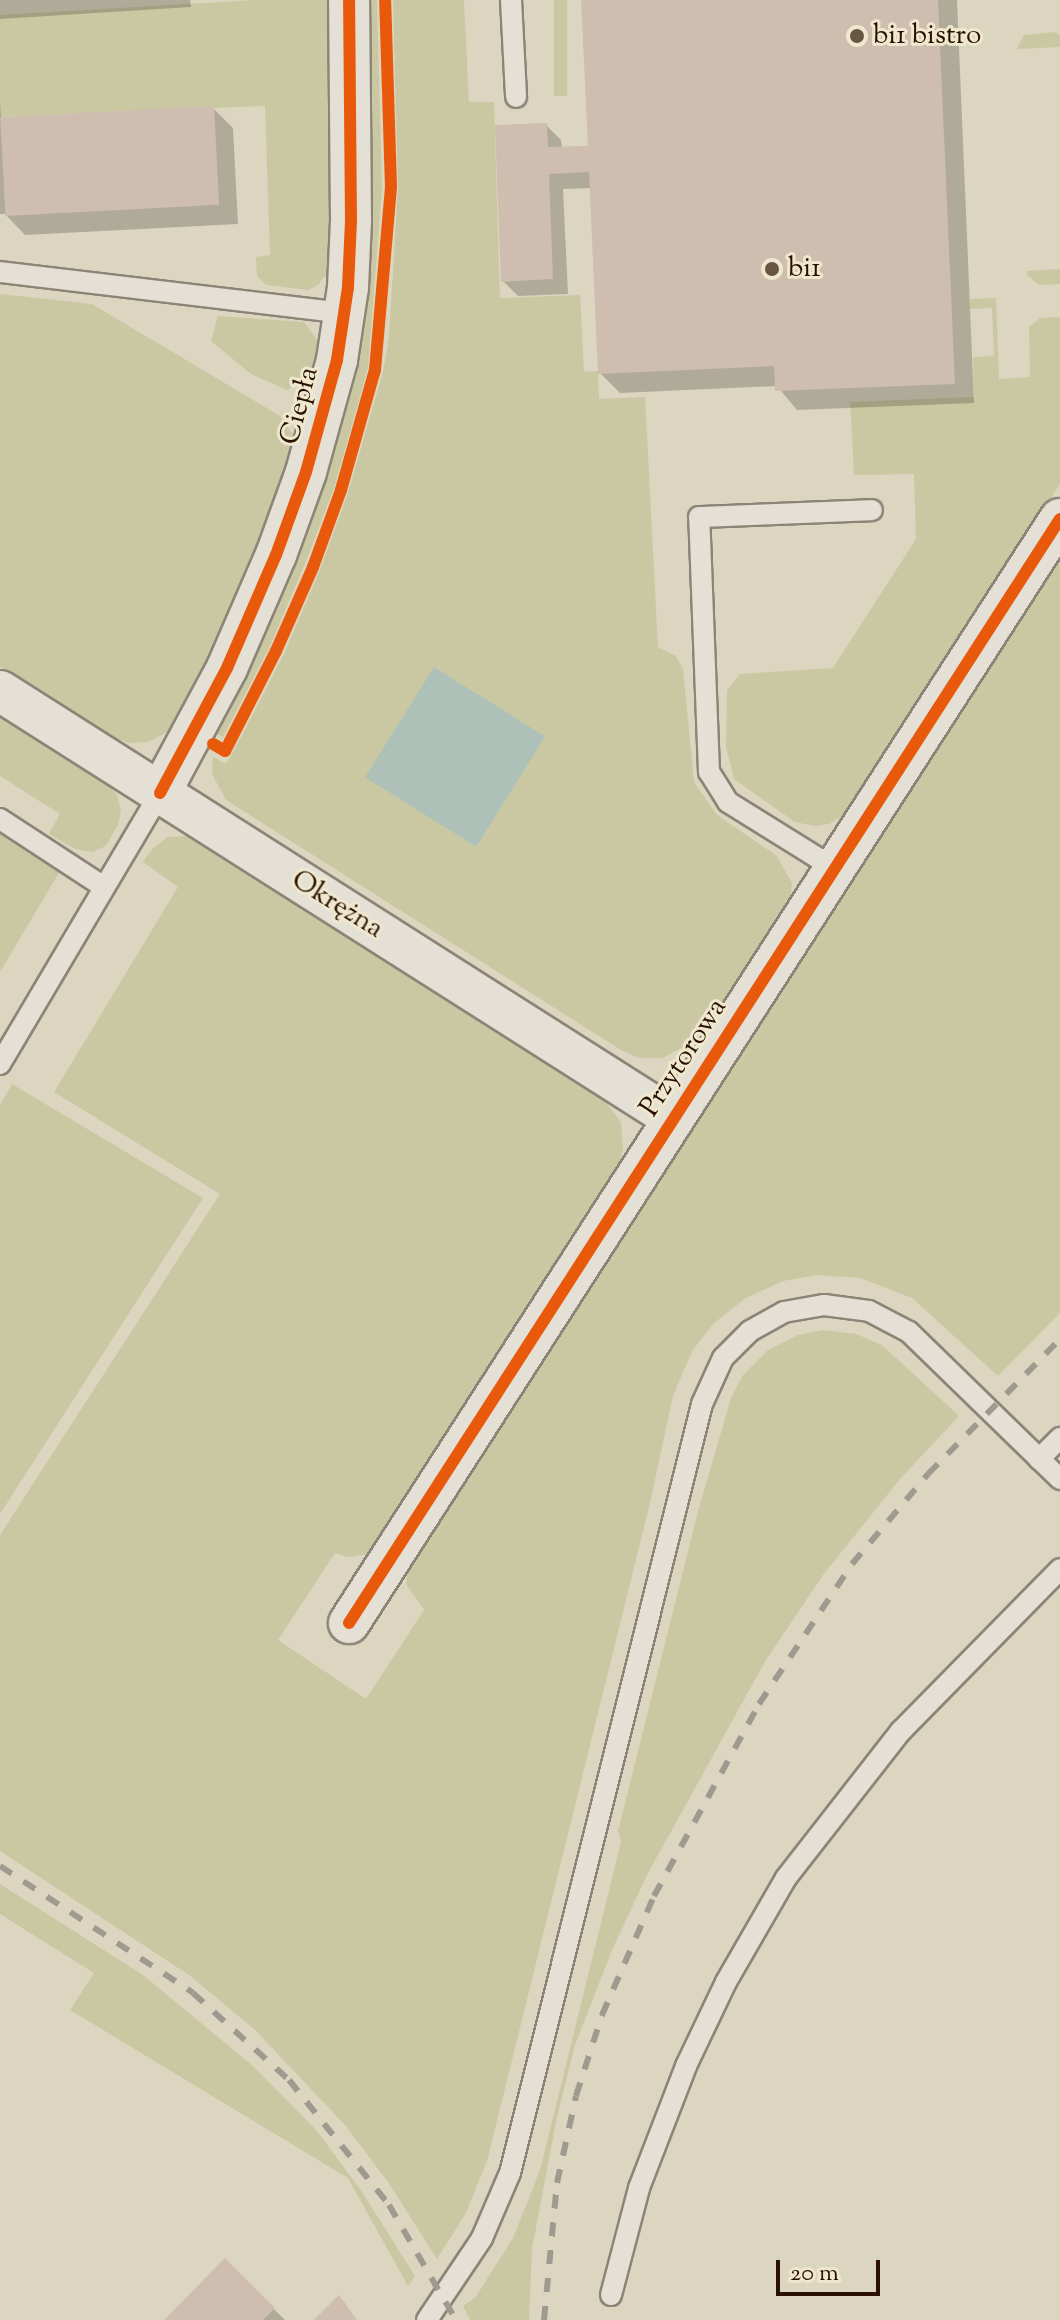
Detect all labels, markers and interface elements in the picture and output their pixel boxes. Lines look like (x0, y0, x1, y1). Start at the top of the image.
place label: bi1 bistro (873, 19, 981, 53)
marker: bi1 bistro (848, 27, 866, 45)
place label: bi1 (788, 252, 821, 286)
marker: bi1 (763, 260, 781, 278)
street label: Ciepła (274, 363, 326, 449)
street label: Okrężna (285, 864, 389, 946)
street label: Przytorowa (633, 993, 735, 1123)
scale bar (780, 2244, 884, 2294)
text: 20 m (790, 2257, 839, 2291)

